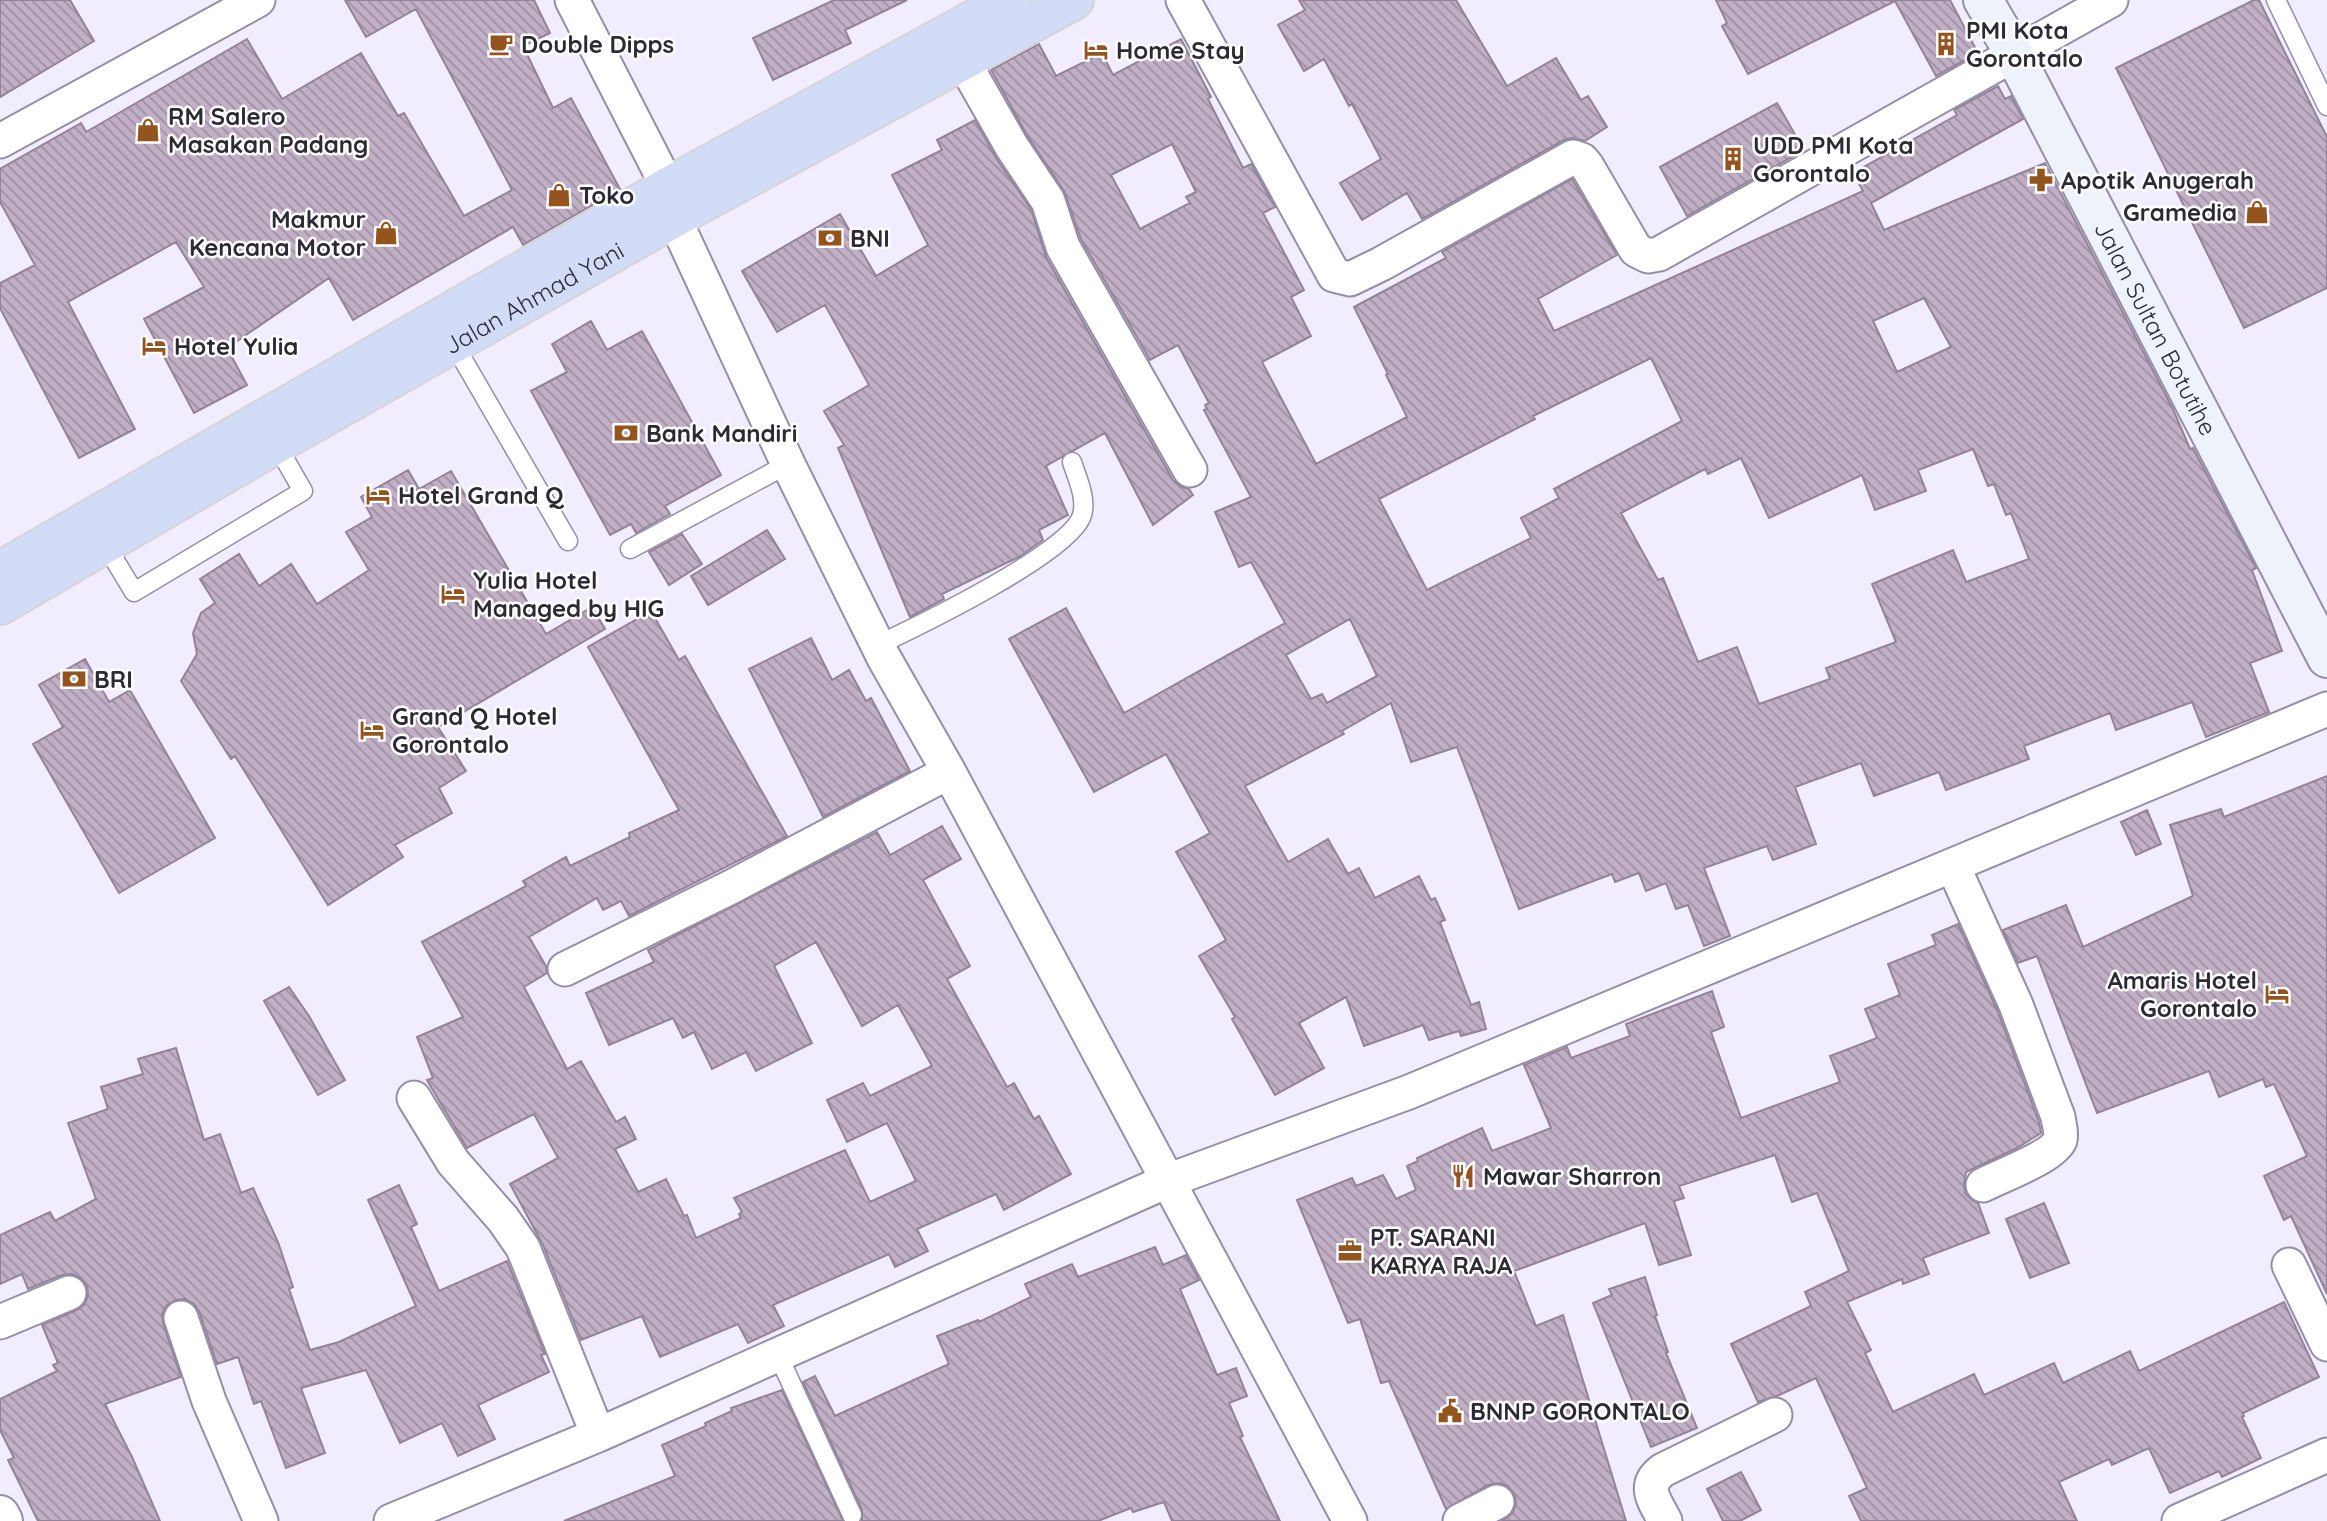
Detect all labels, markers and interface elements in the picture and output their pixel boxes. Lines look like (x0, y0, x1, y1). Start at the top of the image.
place label: PMI Kota Gorontalo (1966, 15, 2083, 73)
place label: Double Dipps (521, 29, 674, 59)
cafe icon: Double Dipps (487, 30, 515, 58)
building icon: PMI Kota Gorontalo (1932, 30, 1960, 58)
place label: Home Stay (1116, 35, 1245, 65)
hotel icon: Home Stay (1082, 36, 1110, 64)
place label: RM Salero Masakan Padang (168, 101, 368, 159)
shop icon: RM Salero Masakan Padang (134, 116, 162, 144)
place label: UDD PMI Kota Gorontalo (1753, 130, 1914, 188)
building icon: UDD PMI Kota Gorontalo (1719, 145, 1747, 173)
place label: Apotik Anugerah (2061, 165, 2254, 195)
pharmacy icon: Apotik Anugerah (2027, 166, 2055, 194)
place label: Toko (579, 180, 634, 210)
shop icon: Toko (545, 181, 573, 209)
place label: Gramedia (2123, 197, 2237, 227)
shop icon: Gramedia (2243, 198, 2271, 226)
place label: Makmur Kencana Motor (189, 204, 366, 262)
street label: Jalan Sultan Botutihe (2088, 216, 2224, 440)
shop icon: Makmur Kencana Motor (372, 219, 400, 247)
place label: BNI (850, 223, 890, 253)
bank icon: BNI (816, 224, 844, 252)
street label: Jalan Ahmad Yani (439, 235, 629, 360)
place label: Hotel Yulia (174, 331, 298, 361)
hotel icon: Hotel Yulia (140, 332, 168, 360)
place label: Bank Mandiri (646, 418, 797, 448)
bank icon: Bank Mandiri (612, 419, 640, 447)
place label: Hotel Grand Q (398, 480, 564, 510)
hotel icon: Hotel Grand Q (364, 481, 392, 509)
place label: Yulia Hotel Managed by HIG (473, 565, 664, 623)
hotel icon: Yulia Hotel Managed by HIG (439, 580, 467, 608)
place label: BRI (94, 664, 133, 694)
bank icon: BRI (60, 665, 88, 693)
place label: Grand Q Hotel Gorontalo (392, 701, 557, 759)
hotel icon: Grand Q Hotel Gorontalo (358, 716, 386, 744)
place label: Amaris Hotel Gorontalo (2108, 965, 2257, 1023)
hotel icon: Amaris Hotel Gorontalo (2263, 980, 2291, 1008)
place label: Mawar Sharron (1483, 1161, 1661, 1191)
restaurant icon: Mawar Sharron (1449, 1162, 1477, 1190)
place label: PT. SARANI KARYA RAJA (1370, 1222, 1513, 1280)
office icon: PT. SARANI KARYA RAJA (1336, 1237, 1364, 1265)
place label: BNNP GORONTALO (1470, 1396, 1690, 1426)
public building icon: BNNP GORONTALO (1436, 1397, 1464, 1425)

